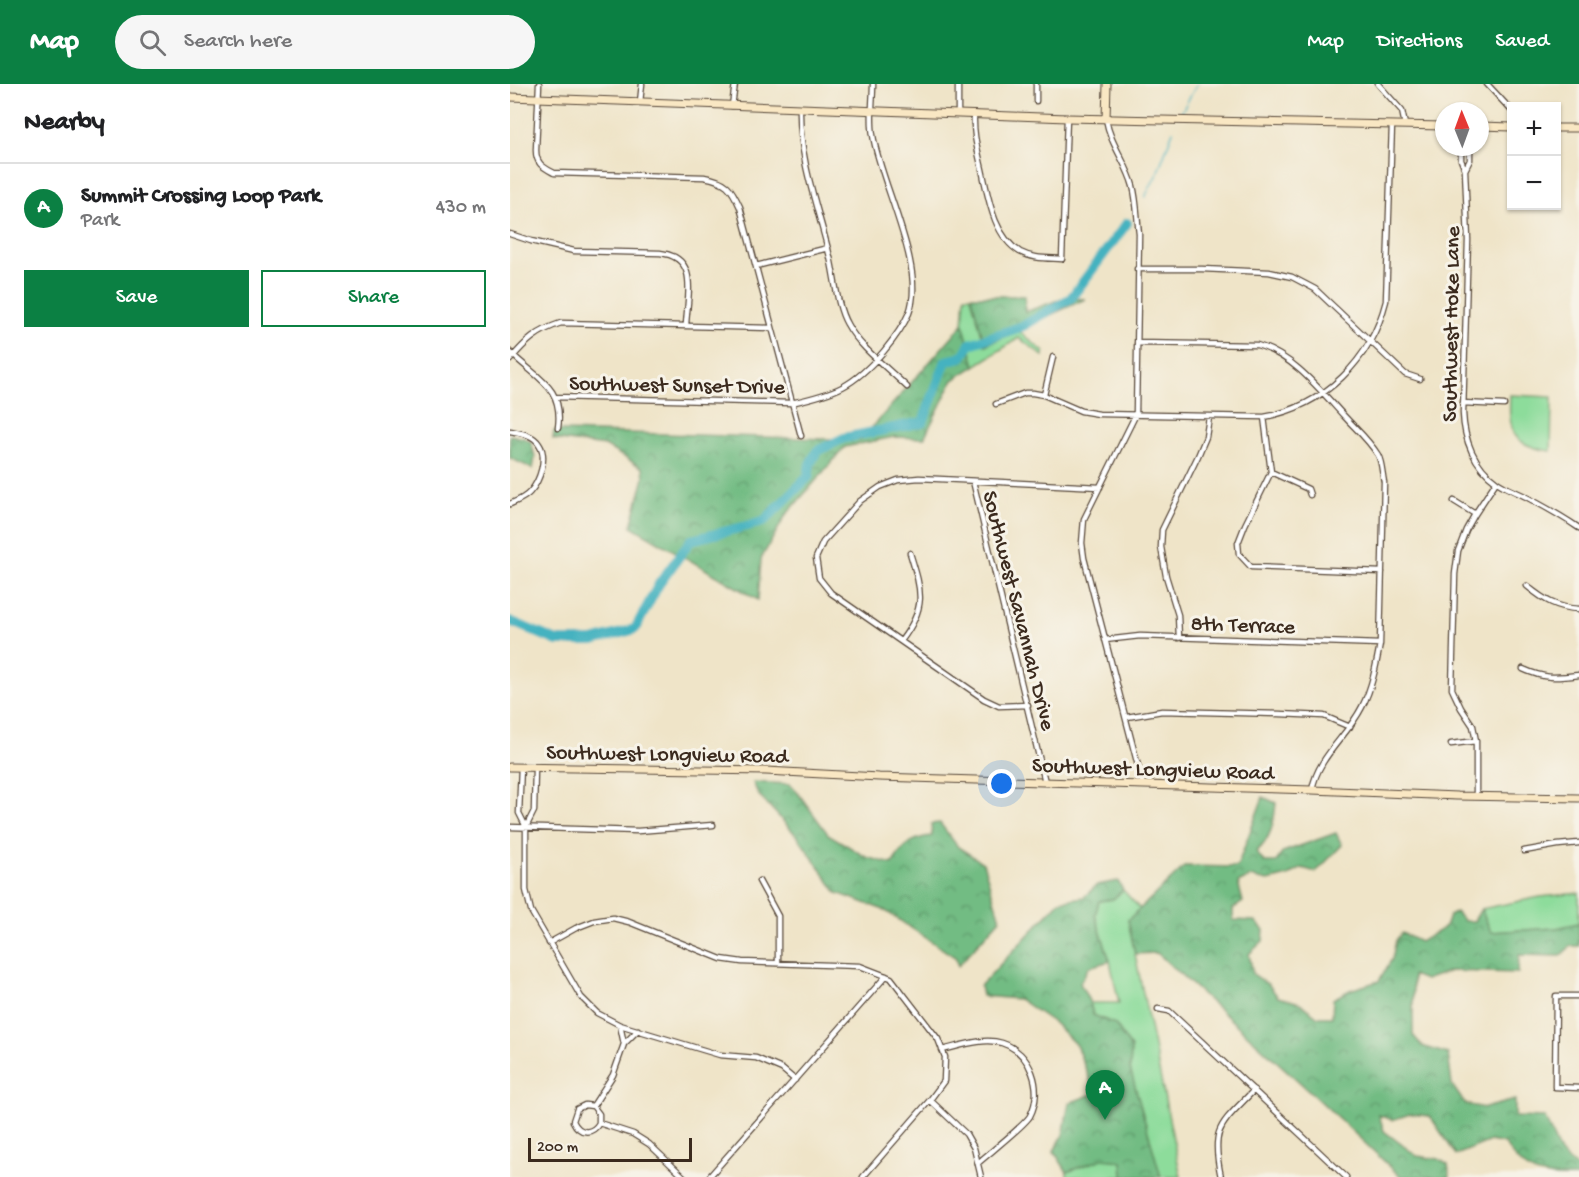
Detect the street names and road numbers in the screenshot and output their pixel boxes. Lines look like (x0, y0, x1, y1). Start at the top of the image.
street label: Southwest Hoke Lane (1438, 225, 1468, 422)
street label: Southwest Sunset Drive (569, 372, 786, 402)
street label: Southwest Savannah Drive (975, 489, 1060, 734)
street label: 8th Terrace (1190, 612, 1296, 642)
street label: Southwest Longview Road (546, 741, 790, 771)
street label: Southwest Longview Road (1031, 754, 1276, 788)

